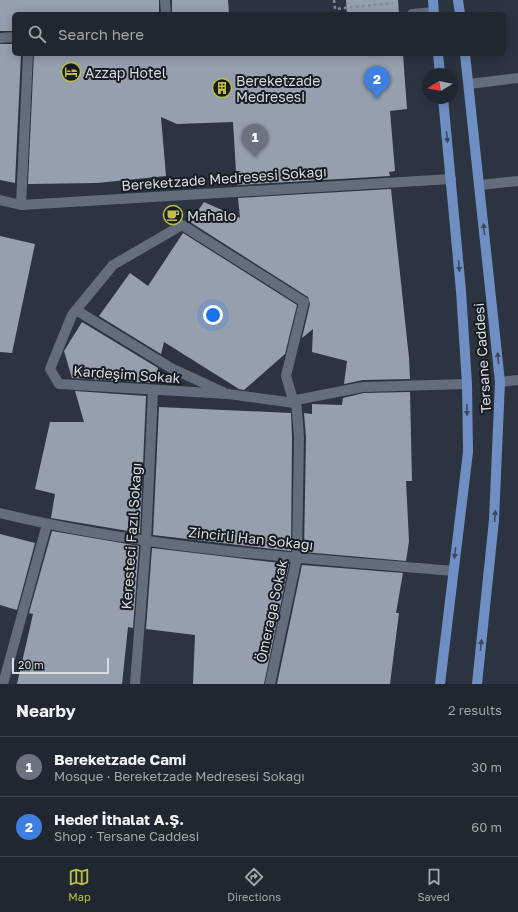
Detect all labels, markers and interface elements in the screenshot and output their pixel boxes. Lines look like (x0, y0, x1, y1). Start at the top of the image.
search box (12, 12, 506, 56)
icon: search (26, 23, 48, 45)
text: Search here (58, 25, 144, 43)
hotel icon: Azzap Hotel (60, 61, 82, 83)
place label: Azzap Hotel (85, 64, 166, 81)
pin: 2 (364, 66, 390, 99)
north arrow (422, 68, 458, 104)
place label: Bereketzade Medresesi (236, 72, 320, 105)
building icon: Bereketzade Medresesi (211, 77, 233, 99)
pin: 1 (242, 124, 268, 157)
one-way arrow (443, 131, 450, 143)
street label: Bereketzade Medresesi Sokağı (121, 162, 327, 194)
cafe icon: Mahalo (162, 204, 184, 226)
place label: Mahalo (187, 207, 236, 224)
one-way arrow (481, 223, 488, 235)
one-way arrow (455, 260, 462, 272)
street label: Tersane Caddesi (470, 302, 494, 414)
your location (203, 305, 223, 325)
one-way arrow (495, 352, 501, 364)
street label: Kardeşim Sokak (73, 362, 181, 386)
one-way arrow (464, 404, 471, 416)
street label: Keresteci Fazıl Sokağı (117, 462, 145, 610)
one-way arrow (491, 510, 498, 522)
street label: Zincirli Han Sokağı (188, 523, 314, 553)
one-way arrow (452, 547, 459, 559)
street label: Ömerağa Sokak (252, 558, 290, 664)
one-way arrow (478, 639, 484, 651)
scale bar (12, 656, 109, 675)
text: 20 m (18, 658, 44, 671)
text: Nearby (16, 700, 76, 721)
text: 2 results (448, 702, 502, 718)
text: Bereketzade Cami (54, 750, 186, 768)
text: 1 (26, 759, 32, 775)
text: 30 m (472, 759, 502, 775)
text: Mosque · Bereketzade Medresesi Sokağı (54, 768, 305, 784)
text: Hedef İthalat A.Ş. (54, 810, 184, 828)
text: 2 (25, 819, 33, 835)
text: 60 m (471, 819, 502, 835)
text: Shop · Tersane Caddesi (54, 828, 199, 844)
tab: Map (68, 866, 91, 903)
tab: Directions (227, 866, 281, 903)
tab: Saved (418, 866, 450, 903)

